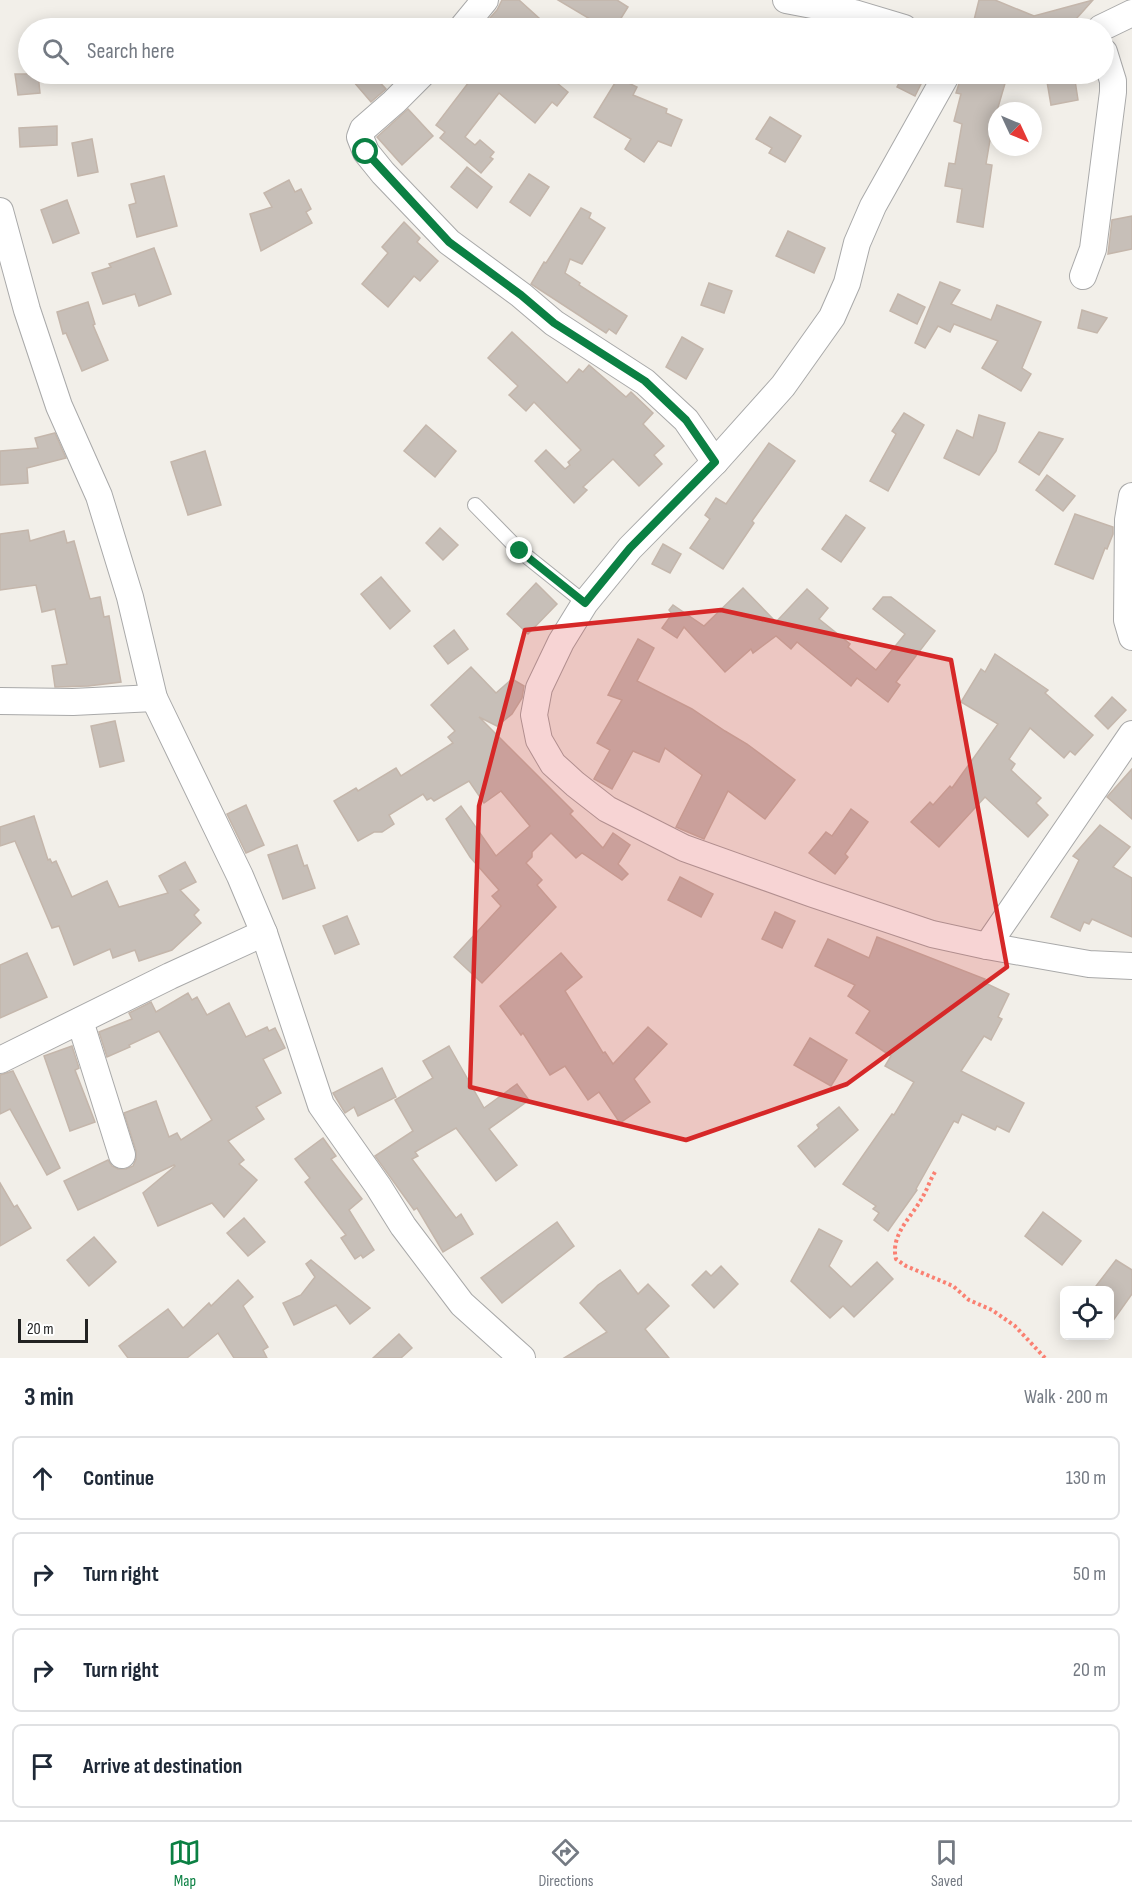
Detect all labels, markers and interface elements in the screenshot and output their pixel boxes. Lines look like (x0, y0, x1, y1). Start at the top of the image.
search box (18, 18, 1114, 84)
icon: search (39, 35, 72, 68)
text: Search here (87, 38, 174, 65)
north arrow (988, 102, 1042, 156)
route start (352, 138, 378, 164)
route end (506, 537, 532, 563)
map controls (1060, 1286, 1114, 1340)
button: locate (1060, 1286, 1114, 1340)
scale bar (18, 1316, 88, 1344)
text: 20 m (27, 1320, 54, 1339)
text: 3 min (24, 1382, 74, 1413)
text: Walk · 200 m (1024, 1385, 1108, 1409)
icon: ahead (26, 1462, 59, 1495)
text: Continue (83, 1465, 154, 1492)
text: 130 m (1066, 1466, 1106, 1490)
icon: right (26, 1558, 59, 1591)
text: Turn right (83, 1561, 159, 1588)
text: 50 m (1073, 1562, 1106, 1586)
icon: right (26, 1654, 59, 1687)
text: Turn right (83, 1657, 159, 1684)
text: 20 m (1073, 1658, 1106, 1682)
icon: arrive (26, 1750, 59, 1783)
text: Arrive at destination (83, 1753, 242, 1780)
tab: Map (168, 1836, 201, 1891)
tab: Directions (538, 1836, 593, 1891)
tab: Saved (930, 1836, 963, 1891)

